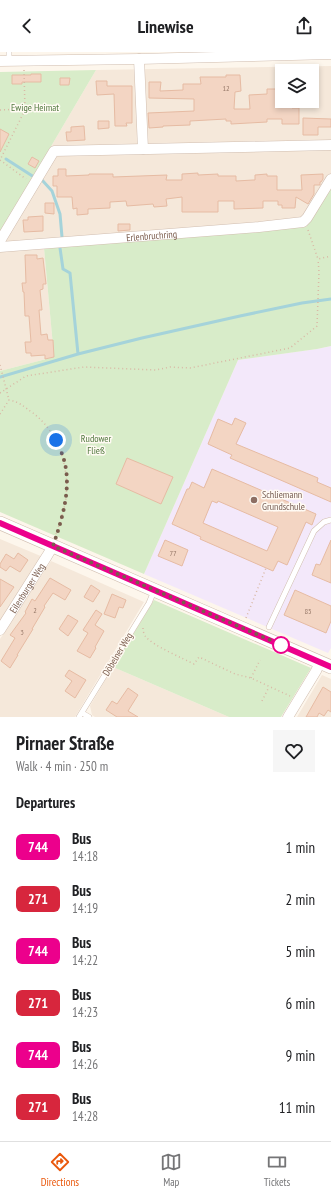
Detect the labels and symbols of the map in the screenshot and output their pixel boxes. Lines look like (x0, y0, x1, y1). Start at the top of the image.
house number: 12 (222, 83, 230, 93)
park label: Ewige Heimat (11, 101, 59, 114)
street label: Erlenbruchring (126, 227, 177, 244)
your location (46, 430, 66, 450)
park label: Rudower Fließ (81, 432, 111, 457)
place label: Schliemann Grundschule (262, 488, 305, 513)
marker: Schliemann Grundschule (249, 495, 259, 505)
house number: 77 (169, 548, 177, 558)
street label: Eilenburger Weg (7, 561, 48, 615)
house number: 2 (33, 605, 37, 615)
house number: 85 (304, 606, 312, 616)
house number: 3 (20, 627, 24, 637)
street label: Döbelner Weg (99, 630, 135, 678)
unlabelled marker (272, 636, 290, 654)

